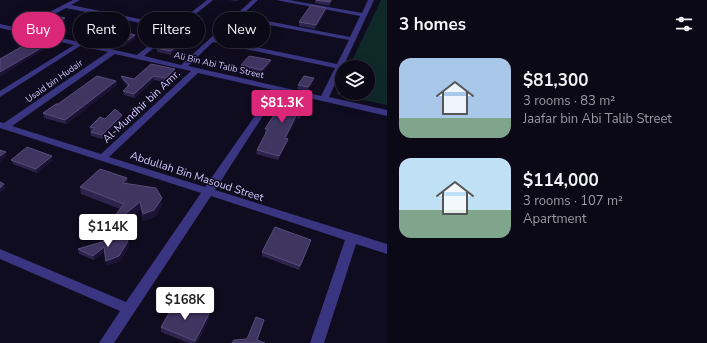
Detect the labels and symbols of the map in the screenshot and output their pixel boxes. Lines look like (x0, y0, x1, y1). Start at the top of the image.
street label: Ali Bin Abi Talib Street (173, 49, 266, 81)
street label: Usaid bin Hudair (23, 56, 86, 105)
street label: Al-Mundhir bin Amr. (99, 66, 184, 146)
pin: $81.3K (249, 90, 315, 124)
street label: Abdullah Bin Masoud Street (128, 148, 266, 205)
pin: $114K (80, 214, 136, 248)
pin: $168K (157, 287, 213, 321)

